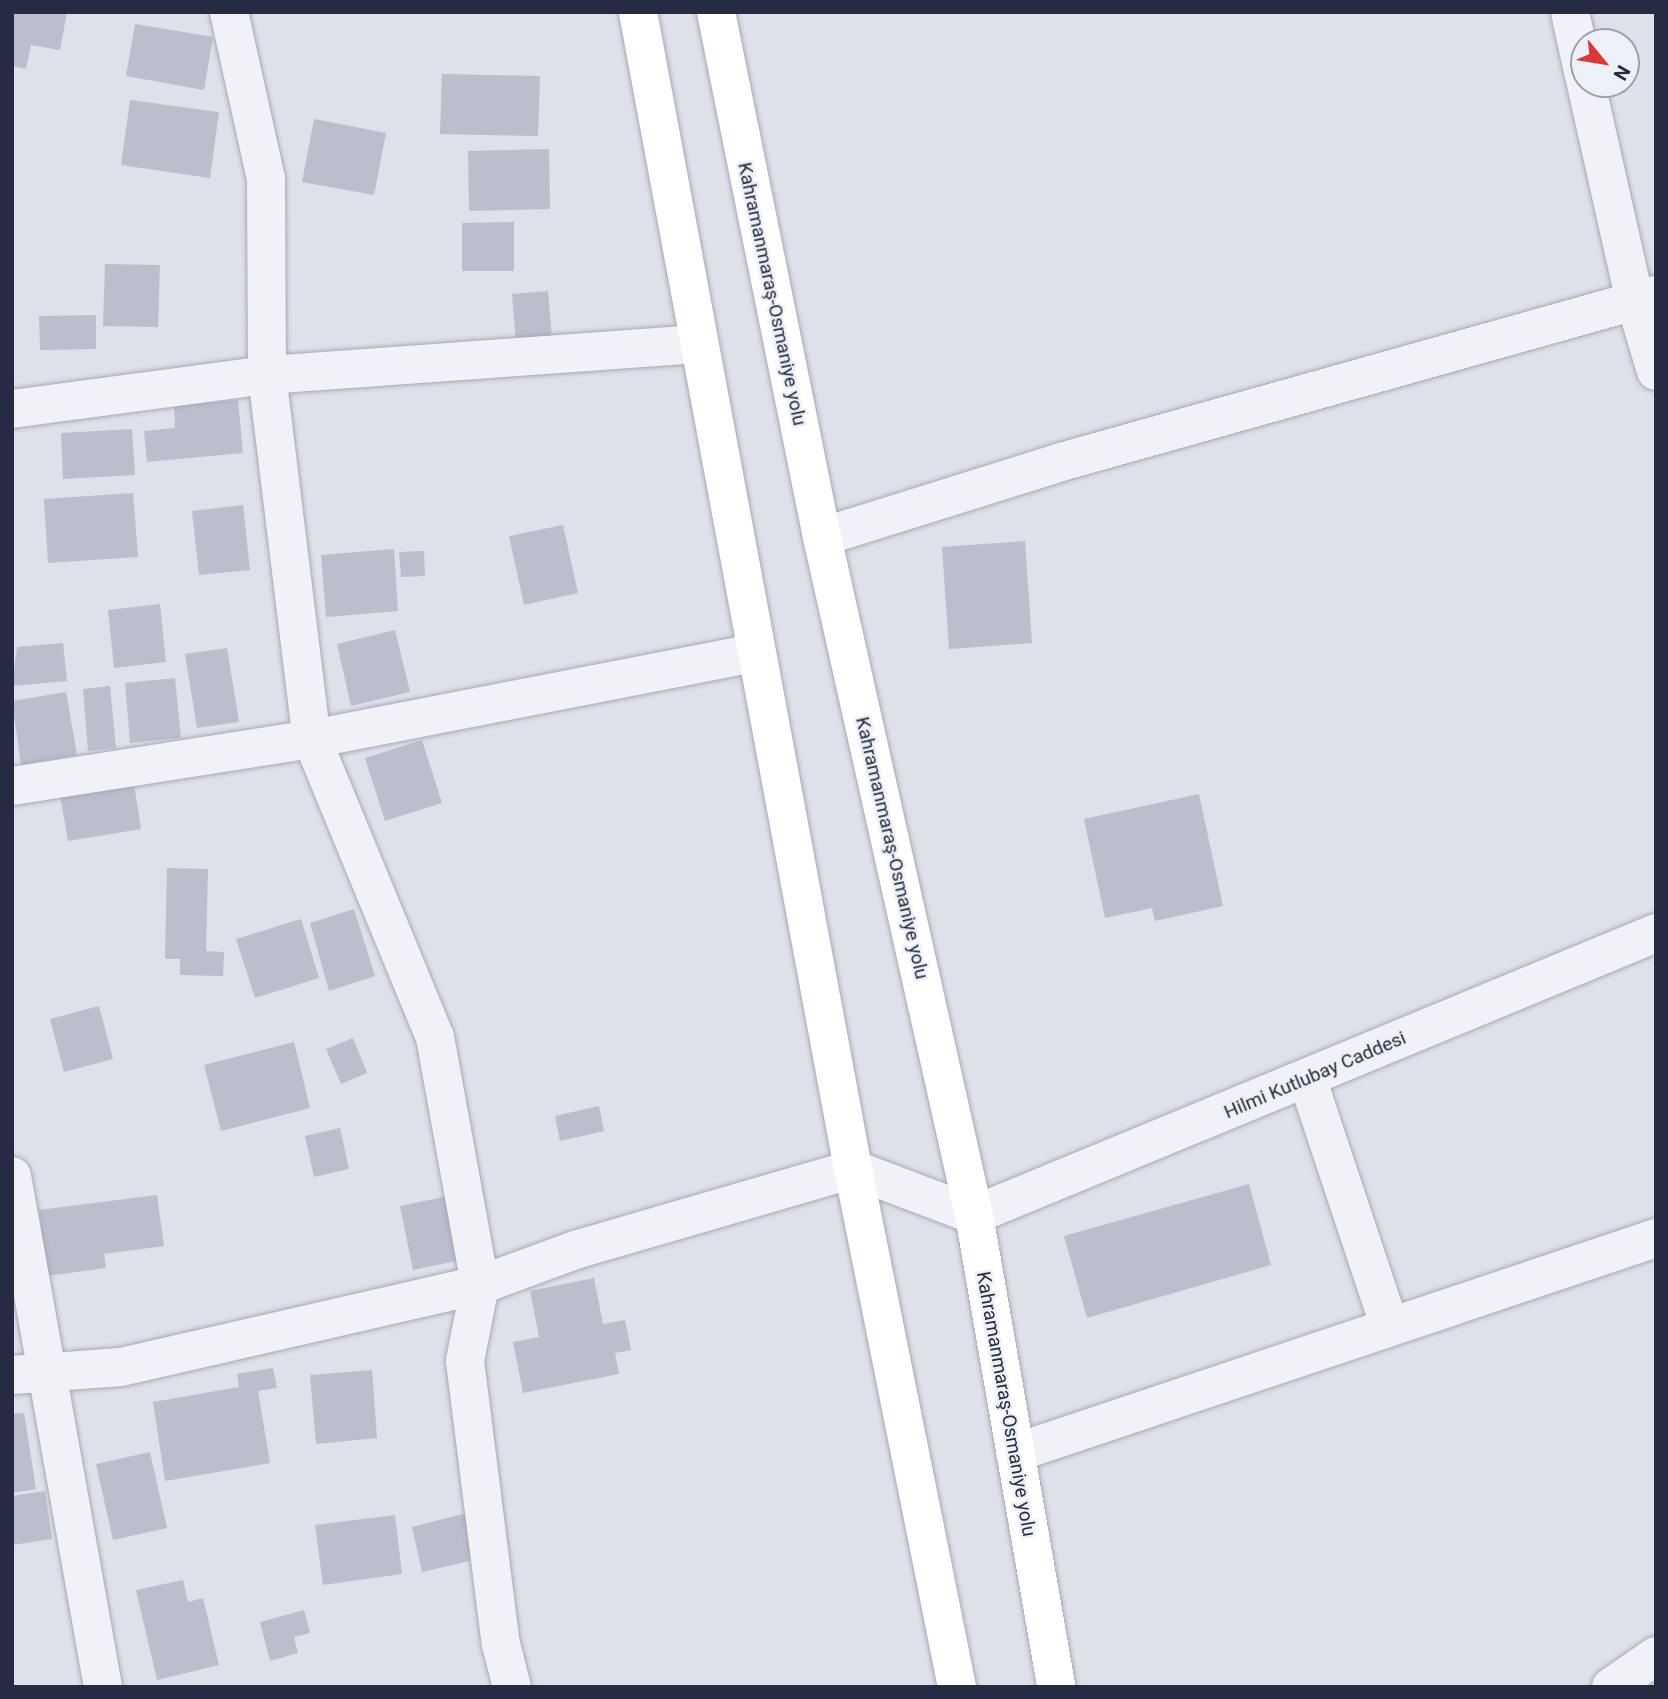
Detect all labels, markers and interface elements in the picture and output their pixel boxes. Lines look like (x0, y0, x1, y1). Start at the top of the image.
north arrow (1570, 28, 1640, 98)
text: N (1609, 61, 1635, 84)
street label: Kahramanmaraş-Osmaniye yolu (733, 160, 811, 428)
street label: Kahramanmaraş-Osmaniye yolu (851, 715, 933, 981)
street label: Hilmi Kutlubay Caddesi (1221, 1026, 1409, 1124)
street label: Kahramanmaraş-Osmaniye yolu (971, 1270, 1041, 1538)

